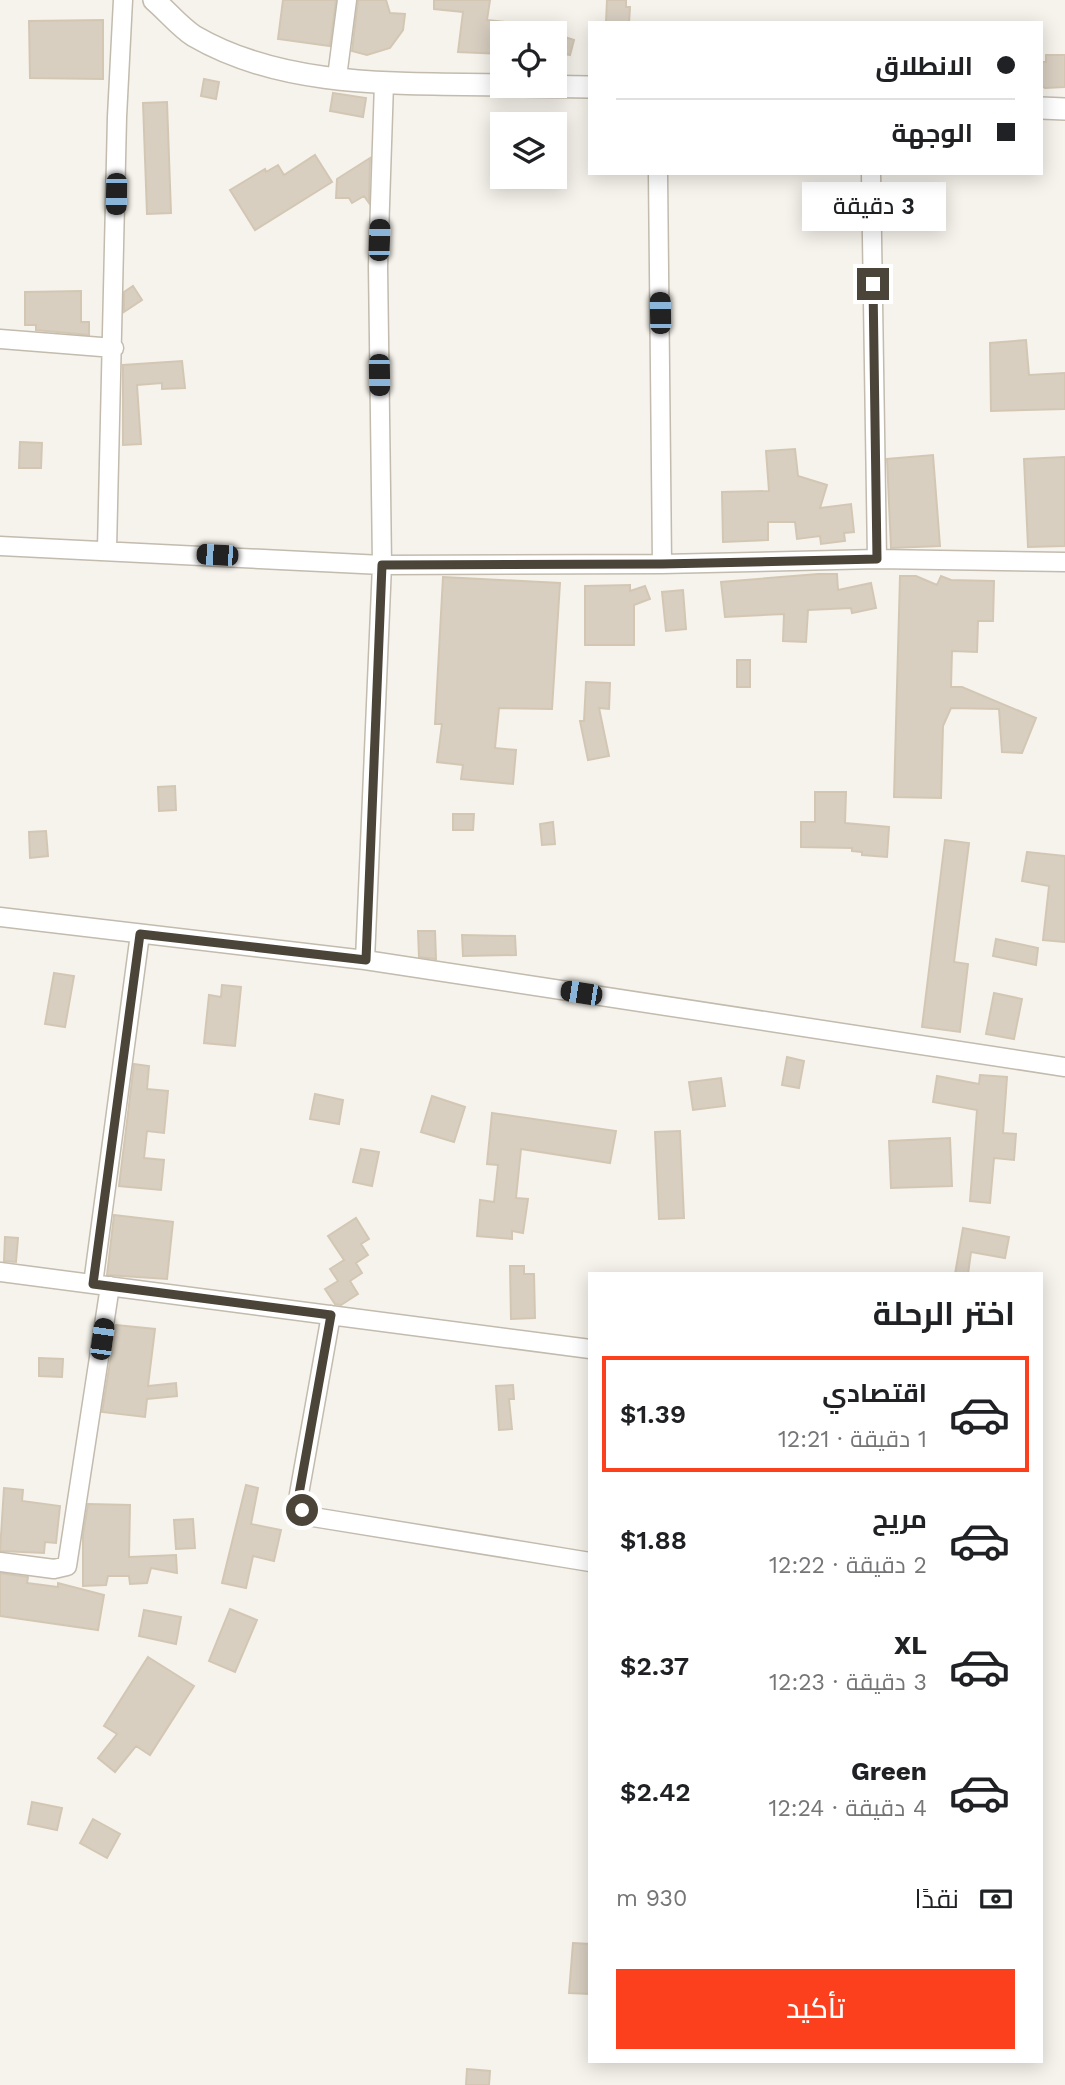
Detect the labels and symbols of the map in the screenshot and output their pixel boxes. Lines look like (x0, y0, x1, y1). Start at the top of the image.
car (106, 173, 127, 215)
callout: 3 دقيقة (801, 182, 945, 232)
car (368, 219, 391, 261)
route end (857, 268, 889, 300)
car (650, 292, 671, 334)
car (369, 354, 390, 396)
car (196, 543, 239, 567)
car (559, 979, 604, 1007)
car (89, 1317, 116, 1361)
route start (286, 1494, 318, 1526)

